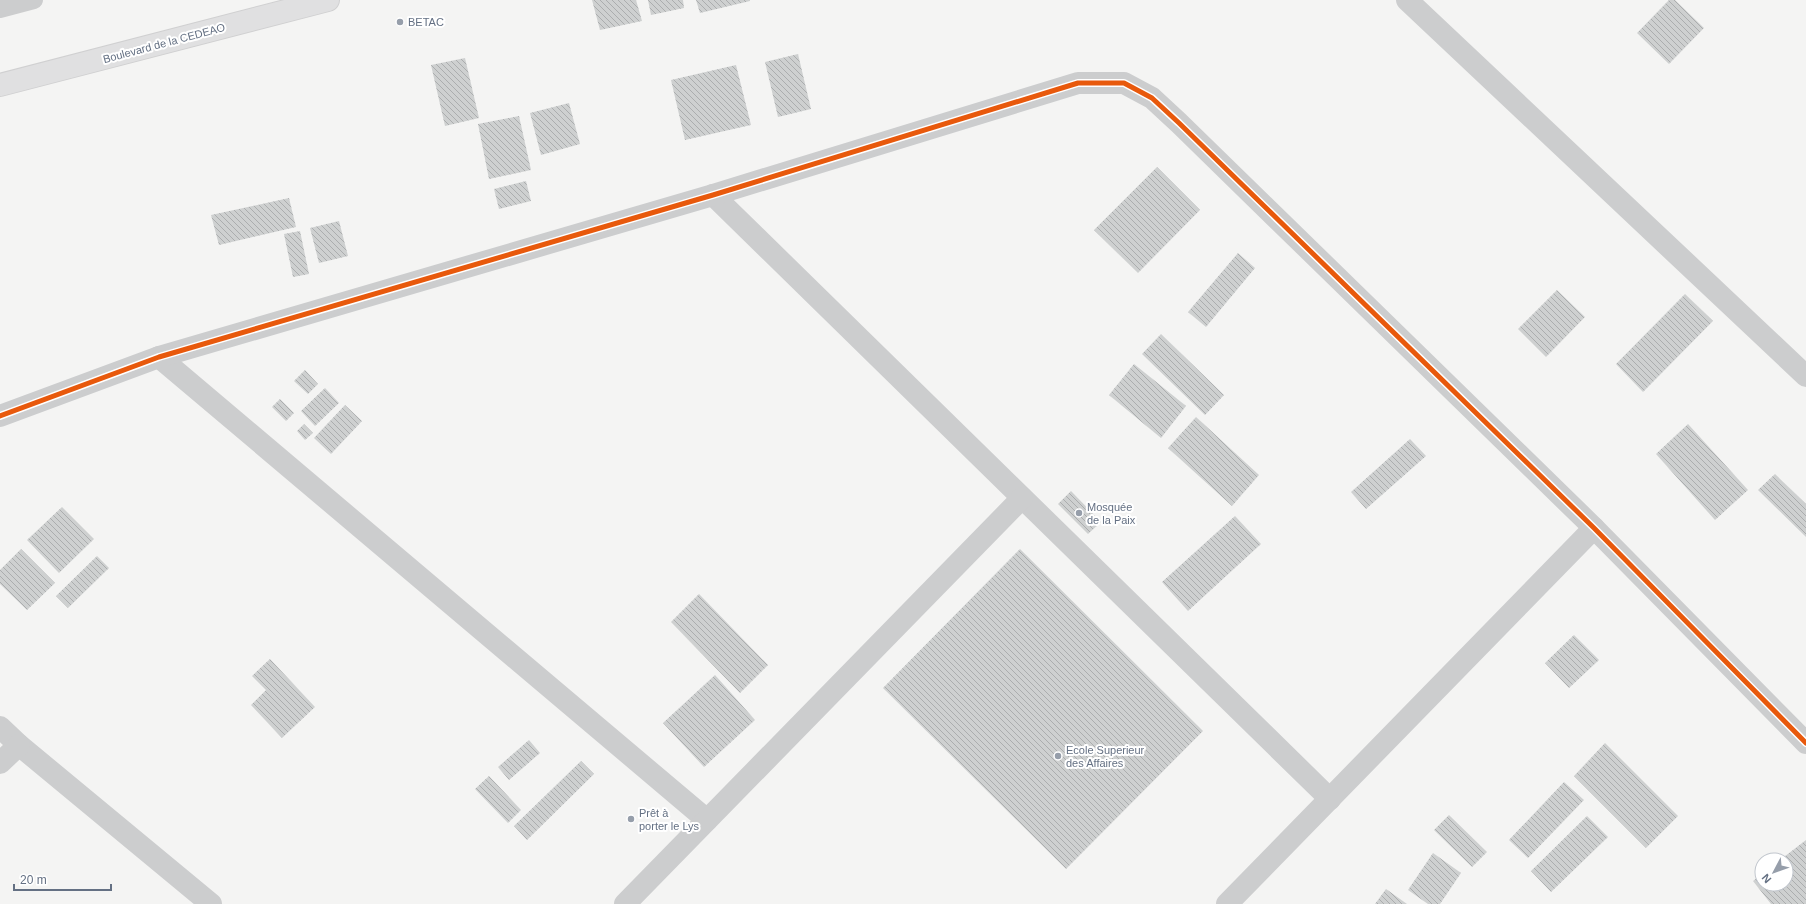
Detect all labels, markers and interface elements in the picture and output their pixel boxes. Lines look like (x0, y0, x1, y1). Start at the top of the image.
place label: BETAC (408, 16, 444, 28)
marker: BETAC (395, 17, 405, 27)
street label: Boulevard de la CEDEAO (102, 21, 227, 65)
place label: Mosquée de la Paix (1087, 501, 1136, 526)
marker: Mosquée de la Paix (1074, 508, 1084, 518)
place label: Ecole Superieur des Affaires (1066, 744, 1145, 769)
marker: Ecole Superieur des Affaires (1053, 751, 1063, 761)
place label: Prêt à porter le Lys (639, 807, 700, 832)
marker: Prêt à porter le Lys (626, 814, 636, 824)
north arrow (1754, 852, 1794, 892)
scale bar (14, 866, 111, 892)
text: N (1759, 872, 1774, 885)
text: 20 m (20, 873, 47, 887)

